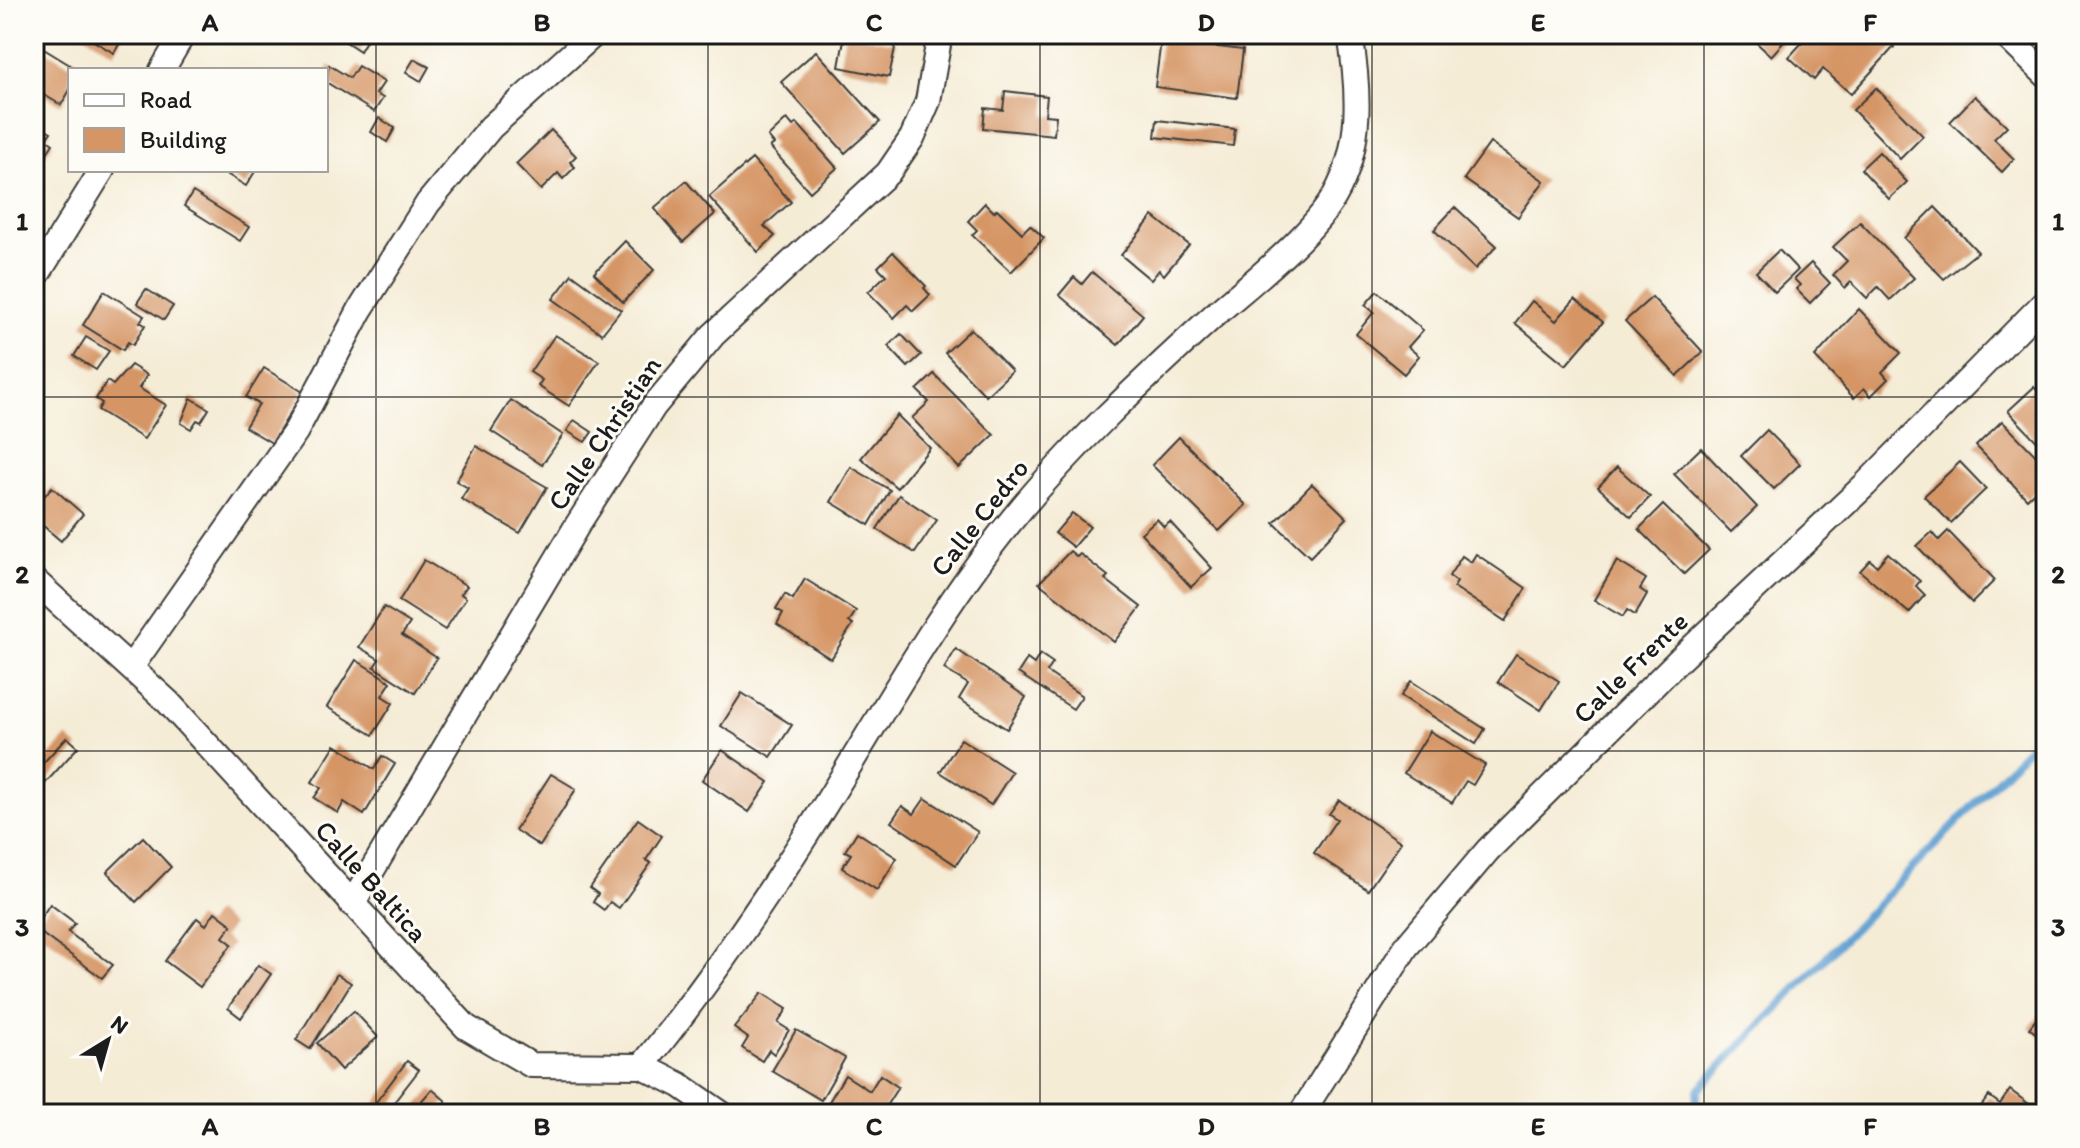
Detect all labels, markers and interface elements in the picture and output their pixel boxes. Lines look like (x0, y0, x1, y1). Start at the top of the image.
text: A (201, 6, 219, 38)
text: B (534, 6, 551, 38)
text: C (866, 6, 883, 38)
text: D (1197, 6, 1215, 38)
text: E (1531, 6, 1545, 38)
text: F (1863, 6, 1877, 38)
legend (68, 68, 328, 172)
text: Road (140, 85, 192, 114)
text: Building (140, 125, 227, 154)
text: 1 (16, 205, 28, 237)
text: 1 (2052, 205, 2064, 237)
street label: Calle Christian (540, 349, 668, 517)
street label: Calle Cedro (922, 451, 1036, 583)
text: 2 (15, 558, 29, 590)
text: 2 (2051, 558, 2065, 590)
street label: Calle Frente (1565, 604, 1695, 730)
street label: Calle Baltica (308, 813, 436, 949)
text: 3 (15, 911, 29, 943)
text: 3 (2051, 911, 2065, 943)
north arrow (68, 1000, 148, 1080)
text: N (106, 1009, 134, 1040)
text: A (201, 1110, 219, 1142)
text: B (534, 1110, 551, 1142)
text: C (866, 1110, 883, 1142)
text: D (1197, 1110, 1215, 1142)
text: E (1531, 1110, 1545, 1142)
text: F (1863, 1110, 1877, 1142)

